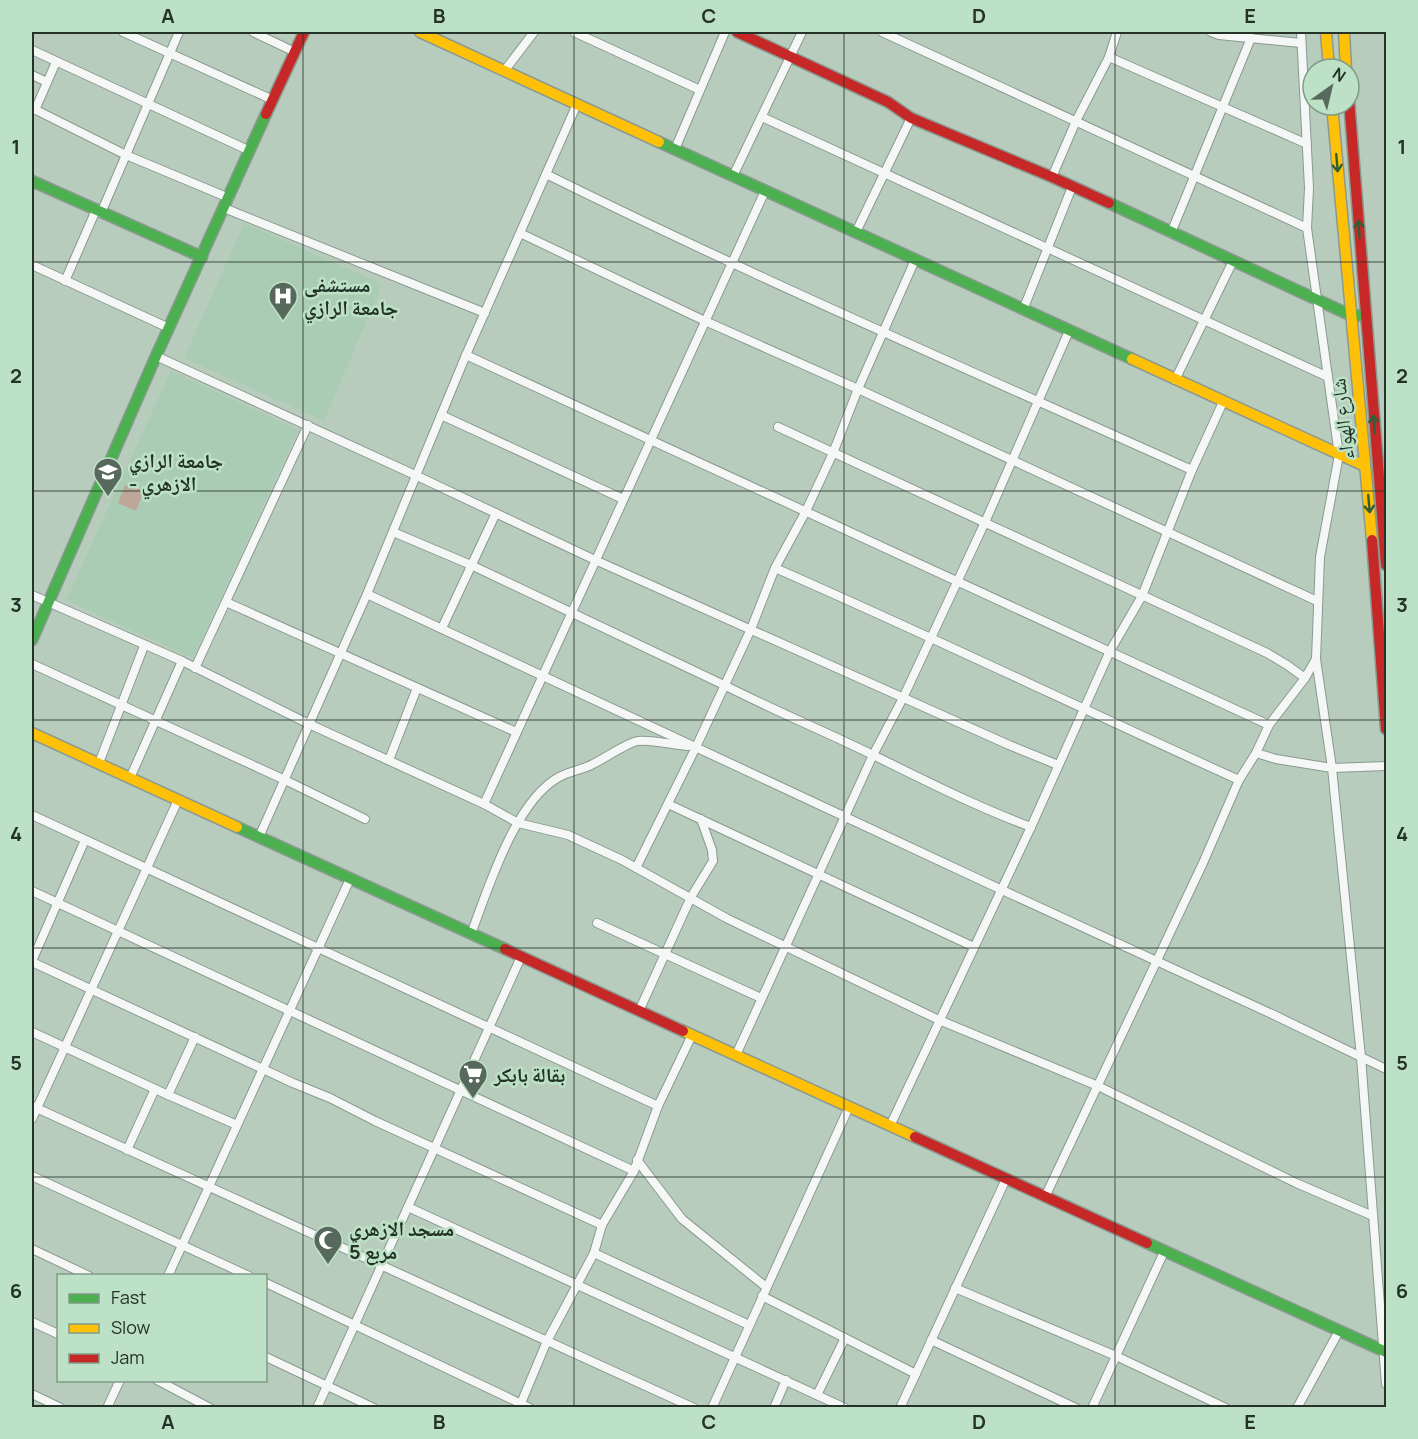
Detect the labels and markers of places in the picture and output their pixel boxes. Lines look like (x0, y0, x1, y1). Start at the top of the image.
place label: مستشفى جامعة الرازي (304, 271, 398, 323)
hospital icon: مستشفى جامعة الرازي (267, 280, 299, 322)
place label: جامعة الرازي - الازهري (129, 447, 223, 499)
school or university icon: جامعة الرازي - الازهري (92, 456, 124, 498)
supermarket icon: بقالة بابكر (457, 1058, 489, 1100)
place label: بقالة بابكر (493, 1061, 565, 1088)
place label: مسجد الازهري مربع 5 (349, 1215, 454, 1266)
mosque icon: مسجد الازهري مربع 5 (312, 1224, 344, 1266)

